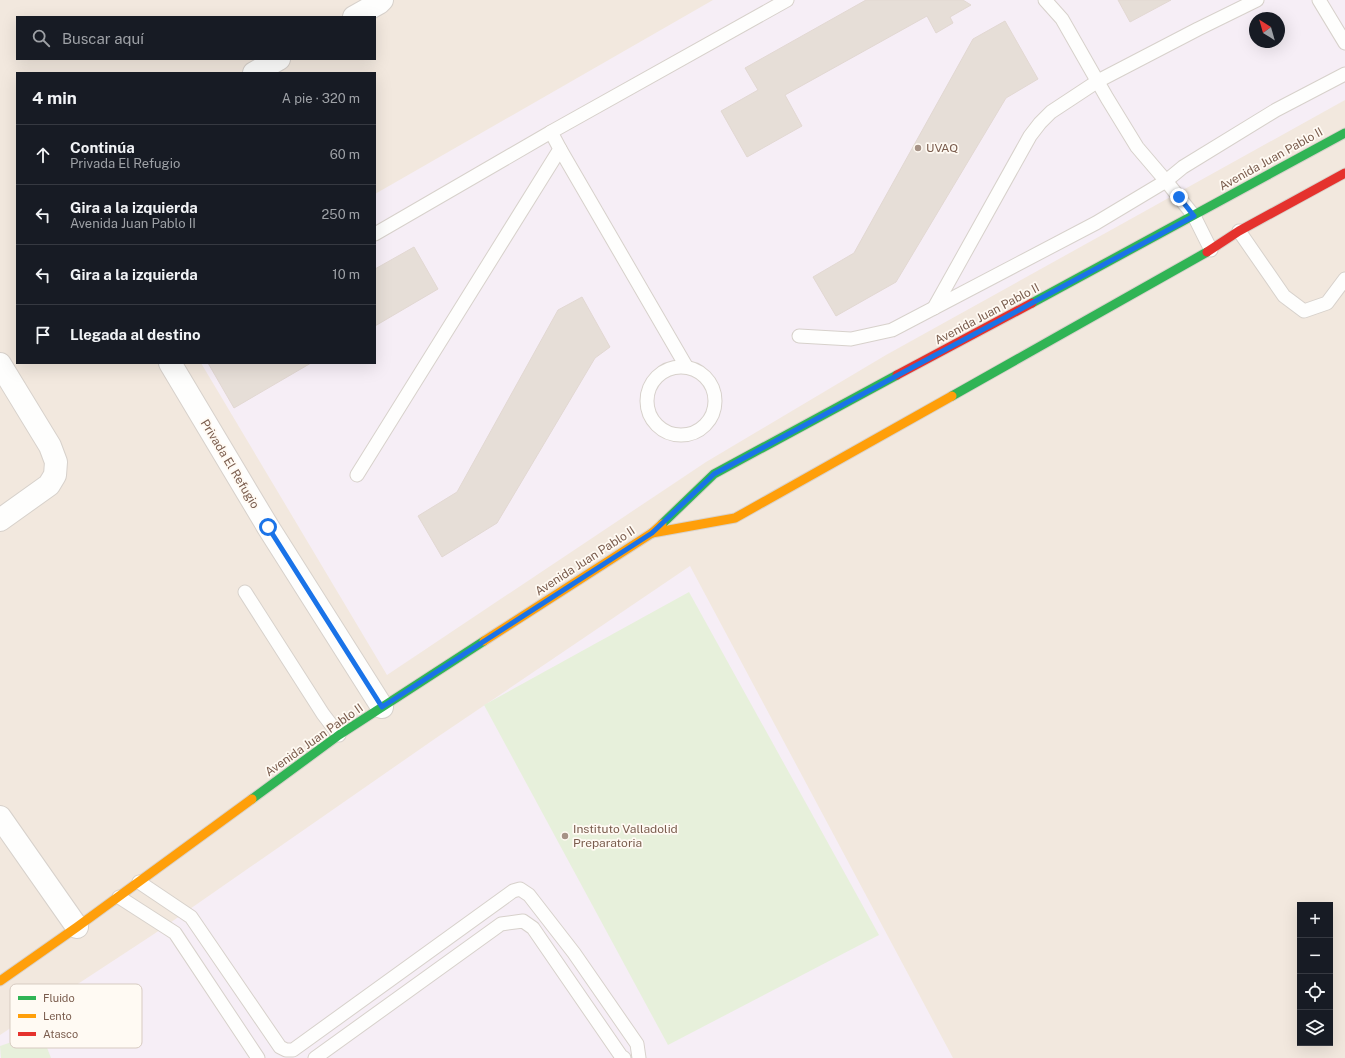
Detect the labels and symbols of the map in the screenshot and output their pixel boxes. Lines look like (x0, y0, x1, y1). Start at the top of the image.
north arrow (1249, 12, 1285, 48)
street label: Avenida Juan Pablo II (1217, 125, 1325, 193)
place label: UVAQ (926, 141, 958, 155)
marker: UVAQ (913, 143, 923, 153)
route end (1170, 188, 1188, 206)
street label: Avenida Juan Pablo II (932, 281, 1042, 347)
street label: Privada El Refugio (198, 417, 262, 511)
route start (259, 518, 277, 536)
street label: Avenida Juan Pablo II (532, 523, 638, 599)
street label: Avenida Juan Pablo II (262, 701, 366, 779)
place label: Instituto Valladolid Preparatoria (573, 822, 678, 850)
marker: Instituto Valladolid Preparatoria (560, 831, 570, 841)
legend (10, 984, 142, 1048)
text: Fluido (43, 992, 75, 1004)
text: Lento (43, 1010, 72, 1022)
text: Atasco (43, 1028, 78, 1040)

